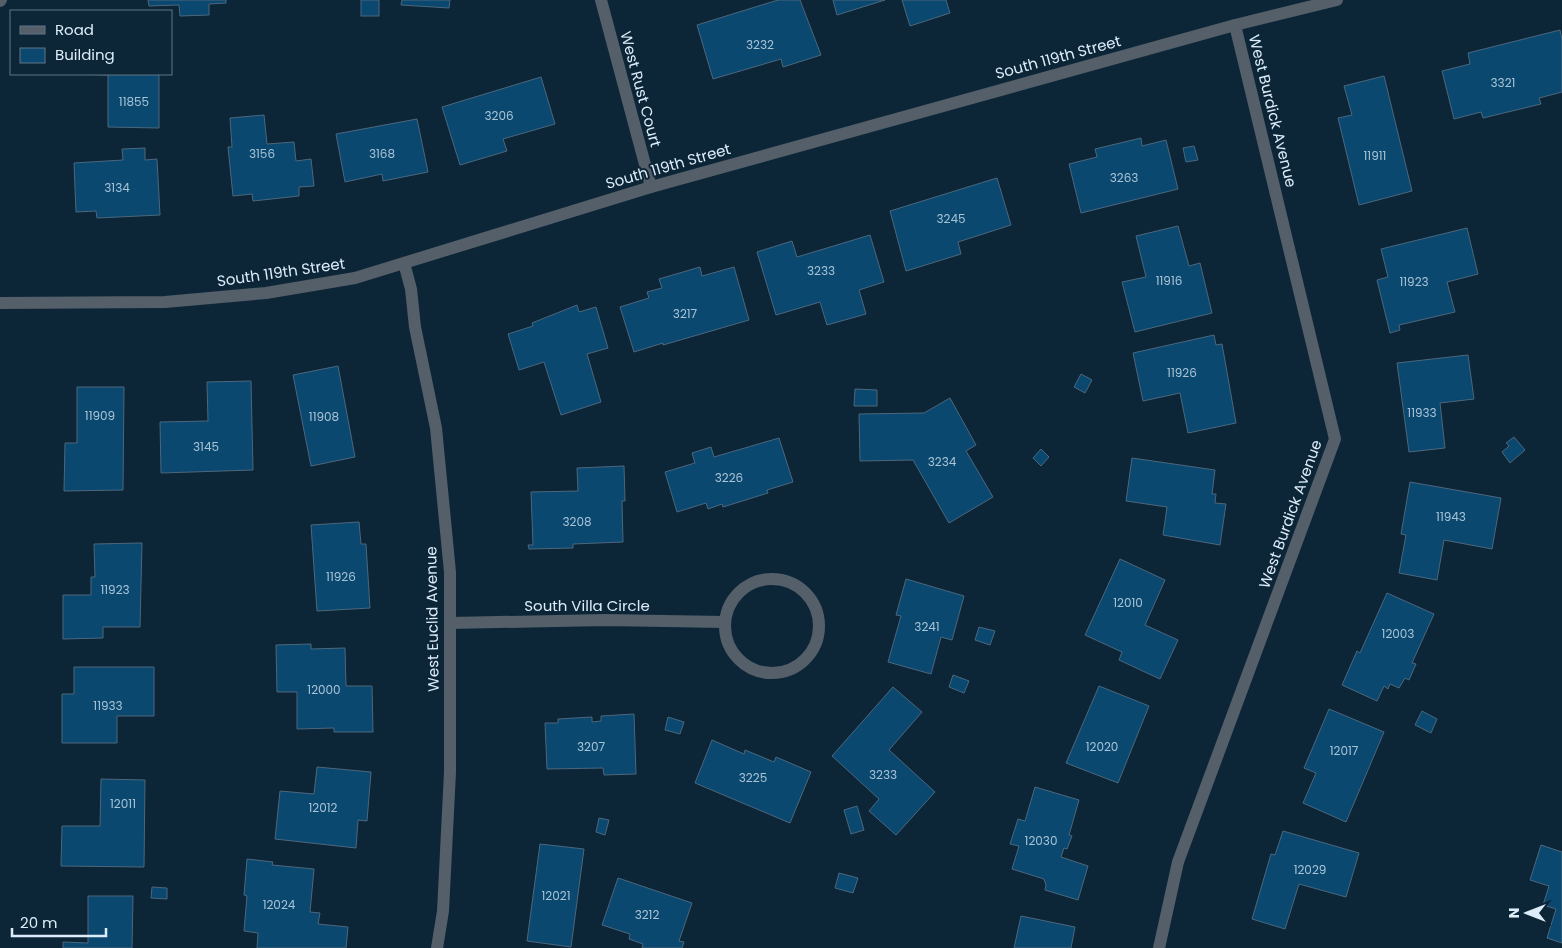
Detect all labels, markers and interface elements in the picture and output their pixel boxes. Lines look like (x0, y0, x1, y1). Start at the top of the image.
legend (10, 10, 172, 75)
text: Road (55, 19, 94, 40)
street label: West Rust Court (615, 29, 667, 149)
street label: South 119th Street (993, 30, 1123, 84)
street label: West Burdick Avenue (1244, 32, 1302, 190)
house number: 3232 (746, 36, 774, 53)
text: Building (55, 44, 115, 65)
house number: 3321 (1491, 74, 1515, 91)
house number: 11855 (119, 93, 149, 110)
house number: 3206 (484, 107, 514, 124)
street label: South 119th Street (603, 138, 733, 194)
house number: 3156 (249, 145, 275, 162)
house number: 3168 (369, 145, 395, 162)
house number: 11911 (1364, 147, 1386, 164)
house number: 3263 (1110, 169, 1138, 186)
house number: 3134 (104, 179, 130, 196)
house number: 3245 (936, 210, 966, 227)
street label: South 119th Street (216, 253, 346, 291)
house number: 3233 (807, 262, 835, 279)
house number: 11916 (1156, 272, 1182, 289)
house number: 11923 (1399, 273, 1429, 290)
house number: 3217 (673, 305, 698, 322)
house number: 11926 (1167, 364, 1197, 381)
house number: 11933 (1407, 404, 1437, 421)
house number: 11909 (85, 407, 115, 424)
house number: 11908 (309, 408, 339, 425)
street label: West Burdick Avenue (1253, 437, 1327, 591)
house number: 3145 (193, 438, 219, 455)
house number: 3234 (928, 453, 957, 470)
house number: 3226 (715, 469, 743, 486)
house number: 11943 (1436, 508, 1466, 525)
house number: 3208 (562, 513, 592, 530)
street label: West Euclid Avenue (420, 546, 444, 692)
house number: 11926 (326, 568, 356, 585)
house number: 11923 (100, 581, 130, 598)
house number: 12010 (1113, 594, 1143, 611)
street label: South Villa Circle (524, 595, 650, 616)
house number: 3241 (914, 618, 940, 635)
house number: 12003 (1382, 625, 1414, 642)
house number: 12000 (307, 681, 341, 698)
house number: 11933 (93, 697, 123, 714)
house number: 3207 (577, 738, 605, 755)
house number: 12020 (1086, 738, 1118, 755)
house number: 12017 (1330, 742, 1359, 759)
house number: 3233 (869, 766, 897, 783)
house number: 3225 (739, 769, 767, 786)
house number: 12011 (110, 795, 136, 812)
house number: 12012 (308, 799, 338, 816)
house number: 12030 (1025, 832, 1057, 849)
house number: 12029 (1294, 861, 1326, 878)
house number: 12021 (541, 887, 571, 904)
north arrow (1502, 888, 1552, 938)
house number: 12024 (263, 896, 296, 913)
scale bar (12, 906, 106, 938)
house number: 3212 (635, 906, 659, 923)
text: N (1504, 908, 1524, 918)
text: 20 m (20, 912, 58, 933)

